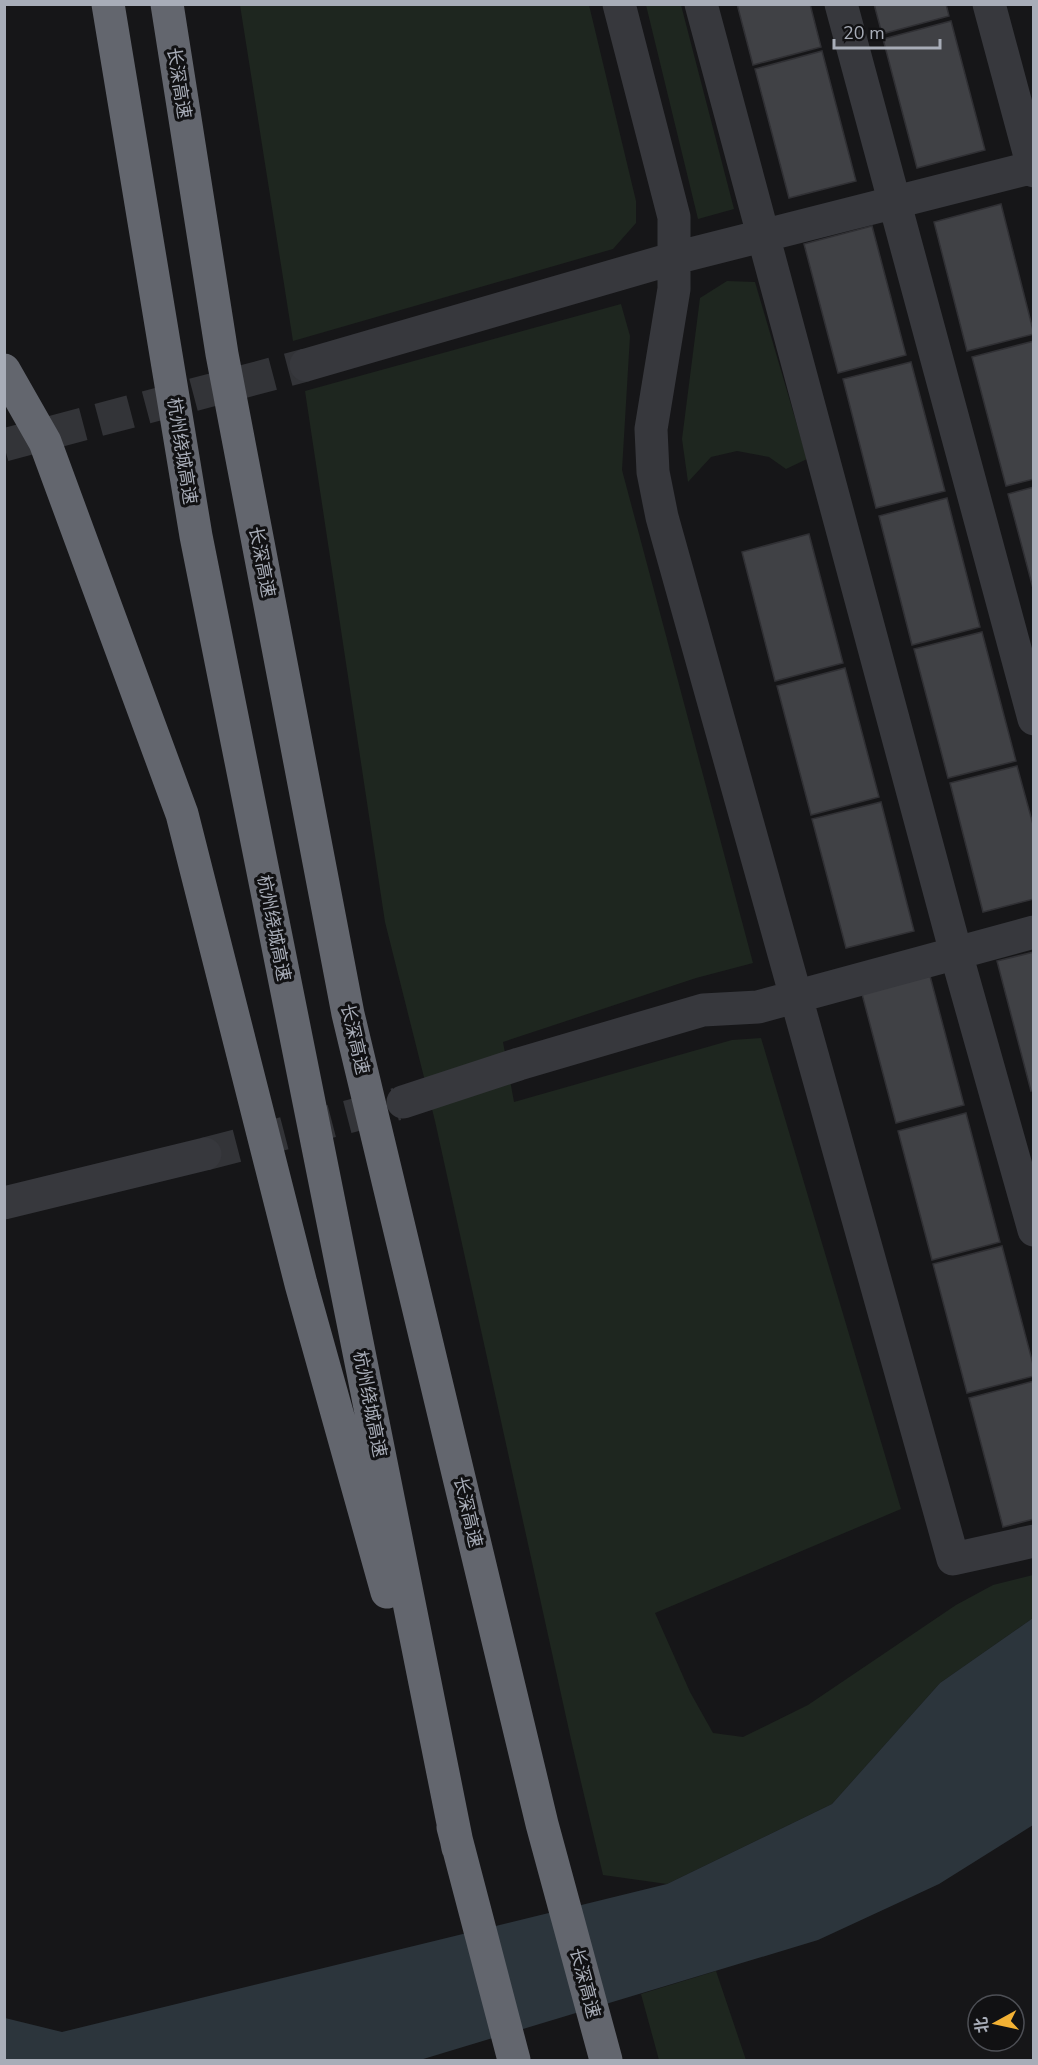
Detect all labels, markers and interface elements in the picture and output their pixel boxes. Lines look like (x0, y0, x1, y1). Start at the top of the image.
scale bar (834, 12, 940, 50)
text: 20 m (843, 21, 885, 45)
street label: 长深高速 (162, 46, 196, 120)
street label: 杭州绕城高速 (162, 396, 202, 506)
street label: 长深高速 (243, 524, 281, 600)
street label: 杭州绕城高速 (252, 873, 296, 983)
street label: 长深高速 (335, 1001, 375, 1077)
street label: 杭州绕城高速 (348, 1349, 392, 1459)
street label: 长深高速 (448, 1474, 488, 1550)
street label: 长深高速 (564, 1945, 606, 2021)
north arrow (966, 1993, 1026, 2053)
text: 北 (970, 2015, 994, 2034)

